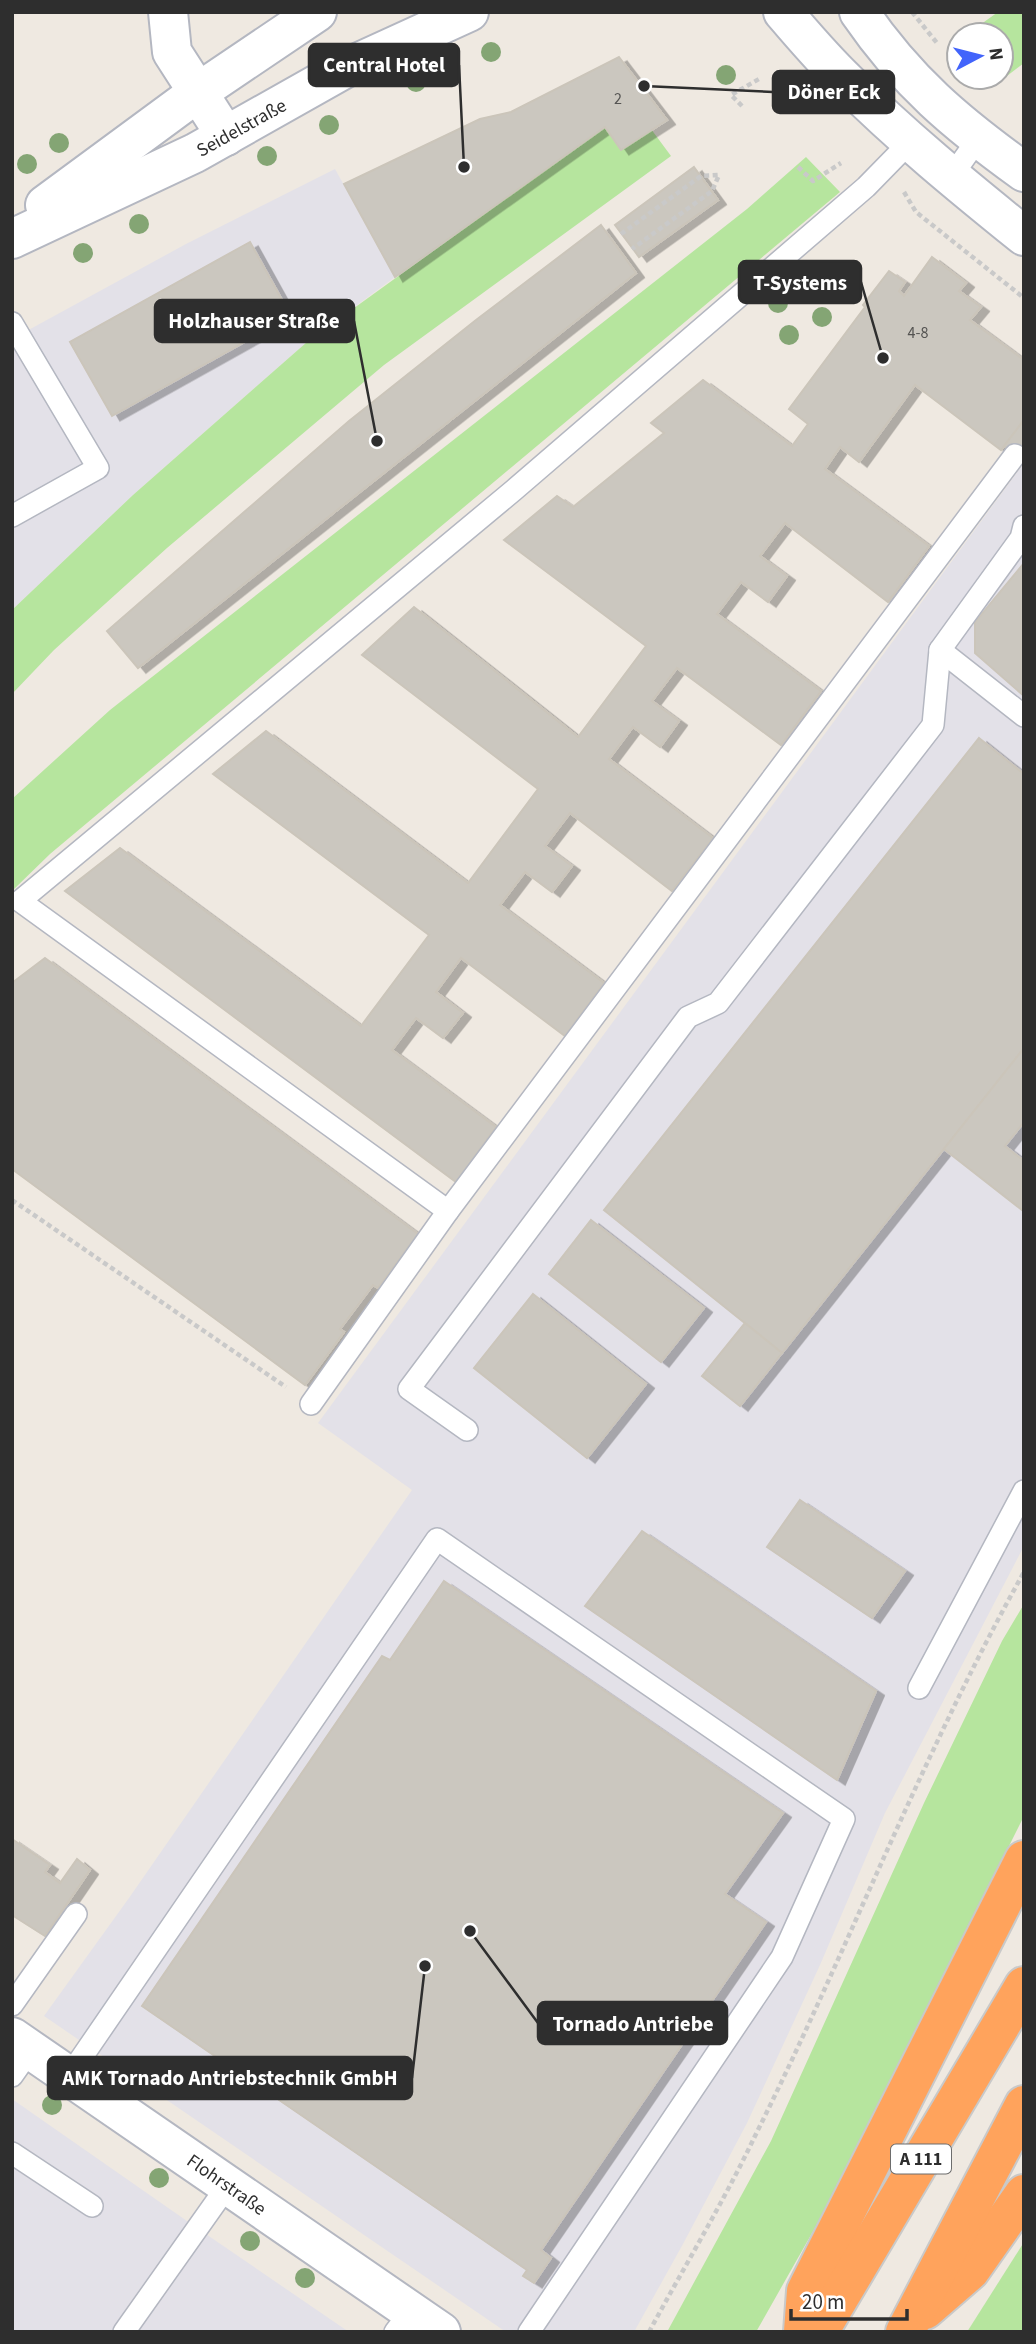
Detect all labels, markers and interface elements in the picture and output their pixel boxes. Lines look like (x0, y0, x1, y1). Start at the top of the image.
north arrow (945, 21, 1015, 91)
callout: Central Hotel (309, 44, 459, 86)
text: N (981, 46, 1010, 62)
text: Central Hotel (323, 50, 445, 80)
callout: Döner Eck (773, 71, 894, 113)
text: Döner Eck (787, 77, 881, 107)
house number: 2 (614, 88, 622, 110)
street label: Seidelstraße (192, 92, 292, 164)
callout: T-Systems (739, 261, 861, 303)
text: T-Systems (753, 268, 847, 298)
callout: Holzhauser Straße (155, 300, 354, 342)
text: Holzhauser Straße (168, 306, 340, 336)
house number: 4-8 (908, 322, 928, 344)
callout: Tornado Antriebe (538, 2002, 727, 2044)
text: Tornado Antriebe (552, 2009, 714, 2039)
callout: AMK Tornado Antriebstechnik GmbH (48, 2057, 412, 2099)
text: AMK Tornado Antriebstechnik GmbH (61, 2063, 398, 2093)
road number: A 111 (891, 2144, 951, 2174)
street label: Flohrstraße (181, 2148, 271, 2223)
scale bar (791, 2278, 906, 2322)
text: 20 m (802, 2287, 844, 2317)

